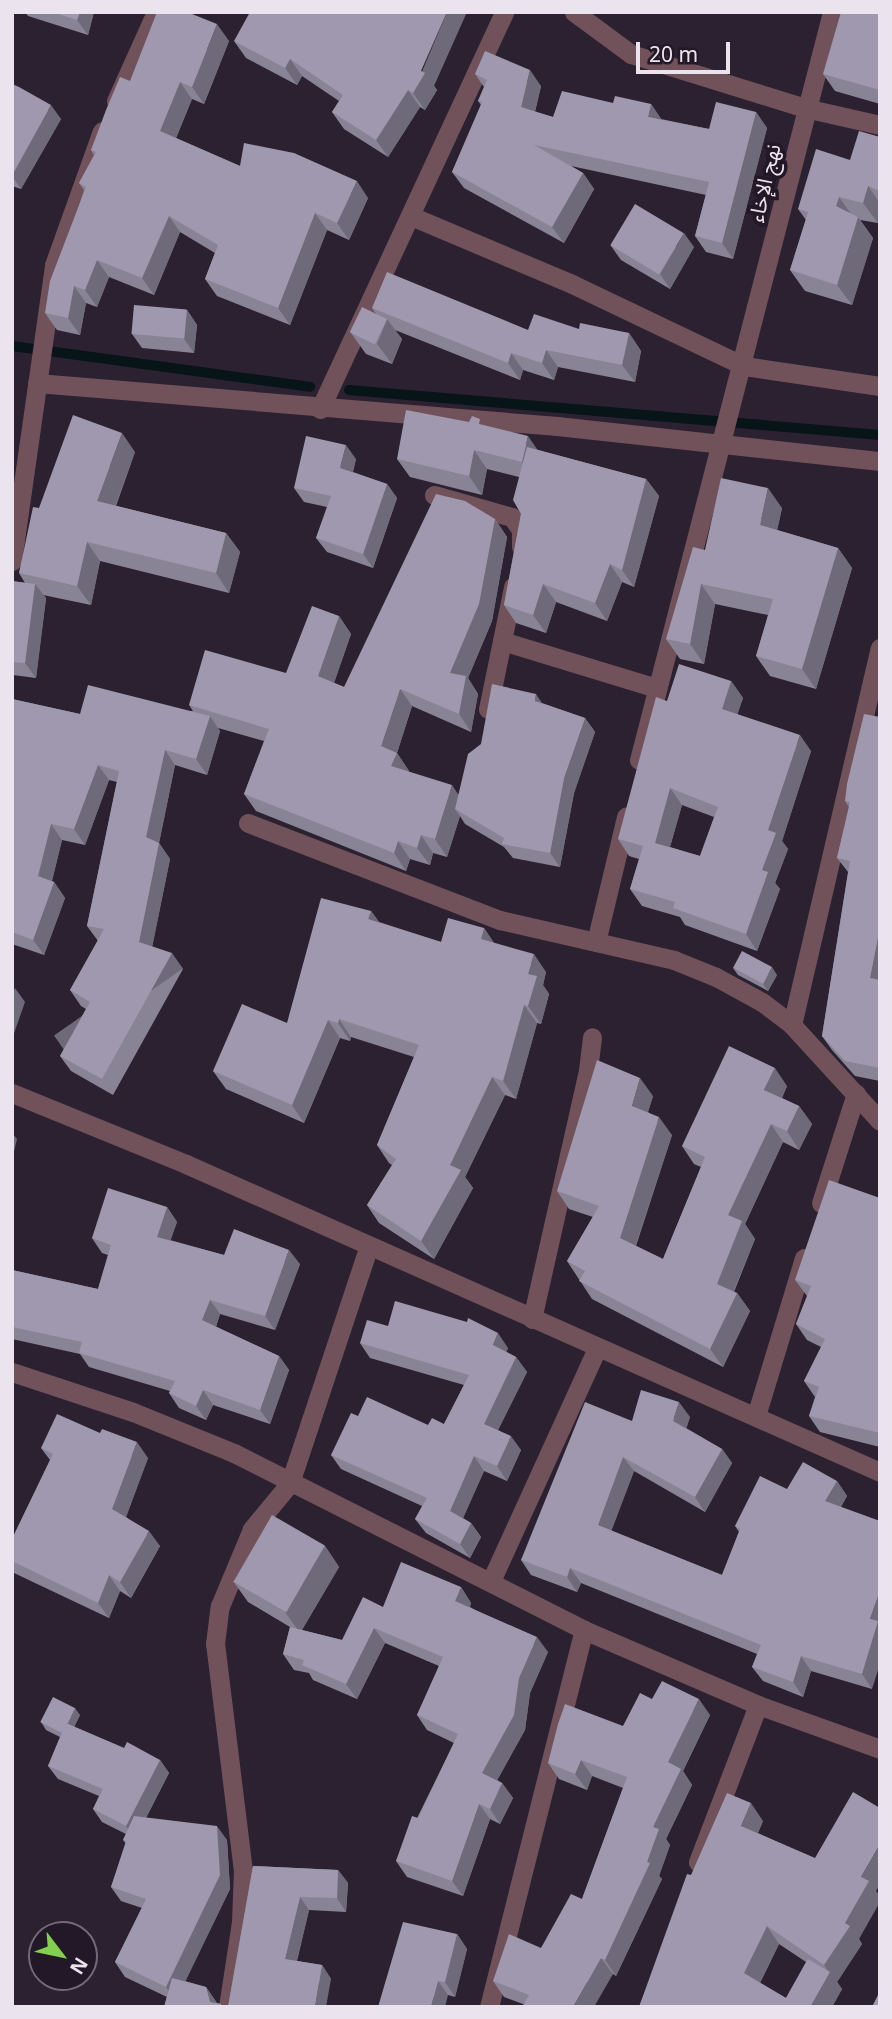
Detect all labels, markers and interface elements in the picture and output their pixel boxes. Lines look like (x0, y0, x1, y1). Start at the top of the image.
scale bar (640, 28, 734, 72)
text: 20 m (649, 40, 698, 68)
street label: نهج الإخاء (743, 141, 785, 225)
north arrow (28, 1921, 98, 1991)
text: N (64, 1953, 94, 1980)

